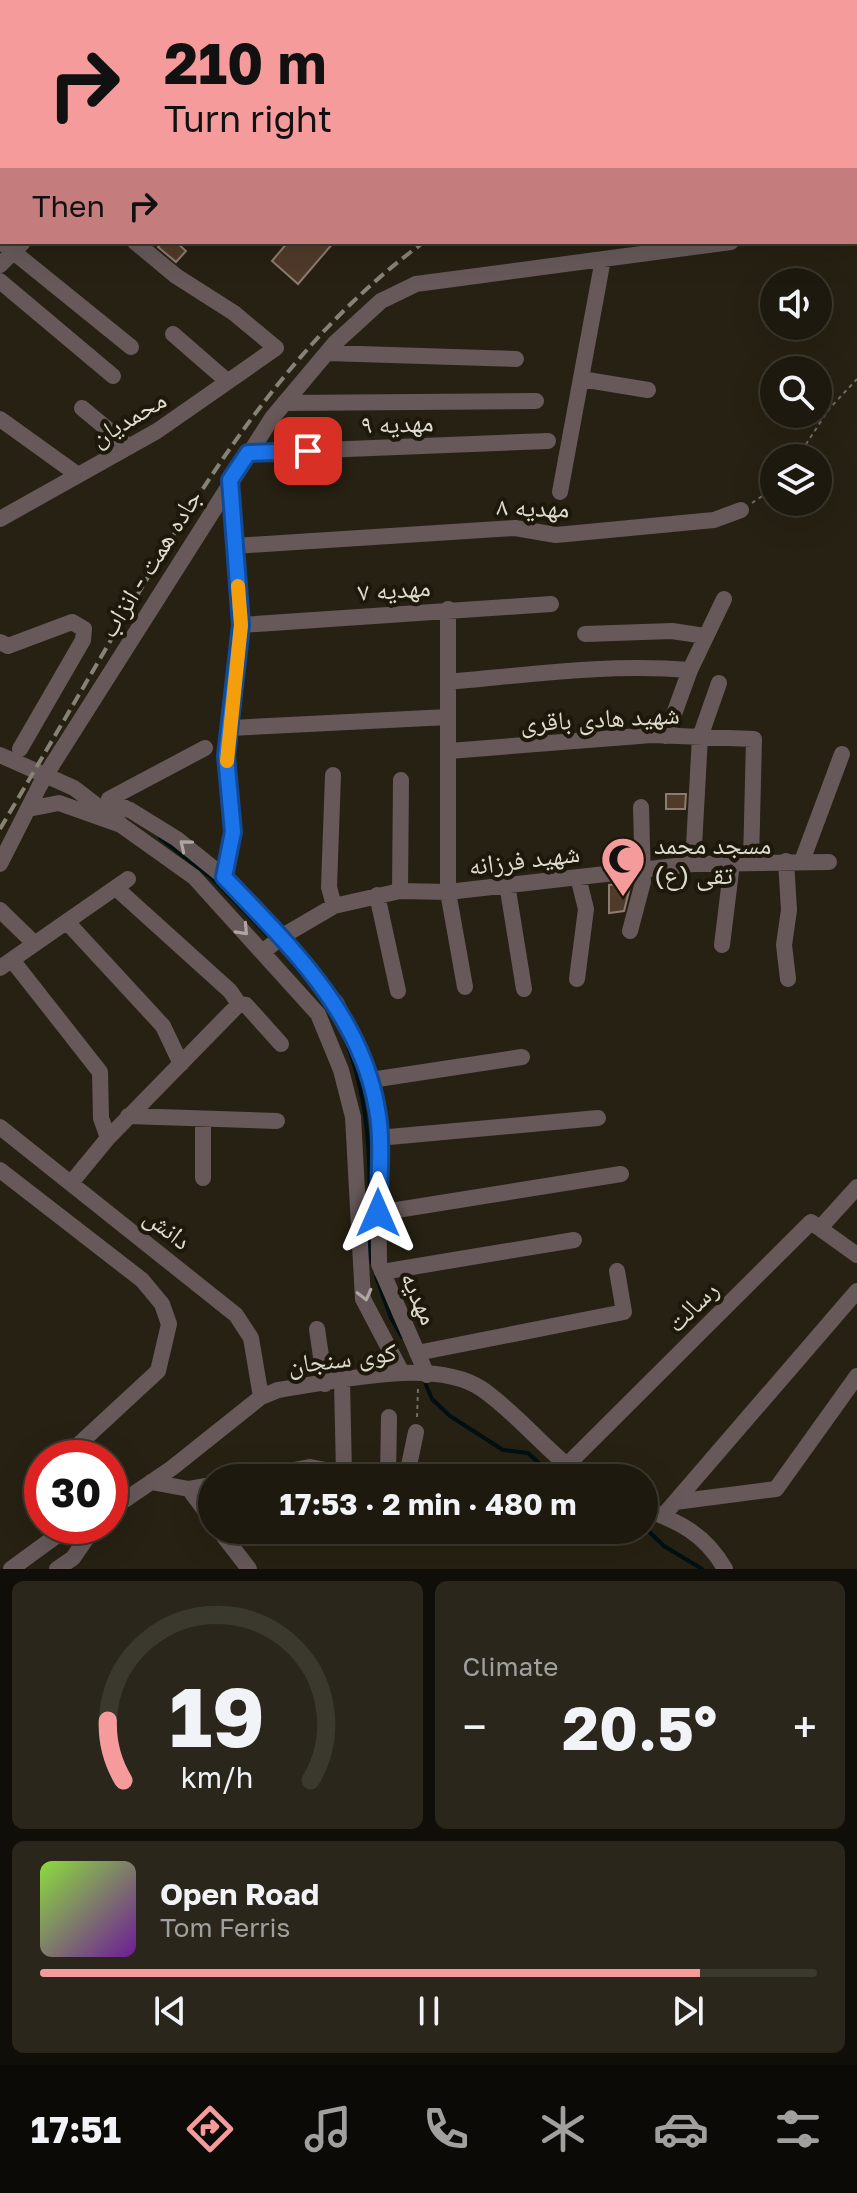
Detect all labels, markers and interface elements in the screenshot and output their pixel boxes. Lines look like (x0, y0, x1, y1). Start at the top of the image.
text: 210 m (164, 29, 326, 96)
icon: right (32, 32, 136, 136)
text: Turn right (164, 97, 332, 140)
icon: right (121, 184, 165, 228)
text: Then (32, 188, 105, 224)
map controls (760, 268, 832, 516)
button: sound (760, 268, 832, 340)
button: search (760, 356, 832, 428)
street label: محمدیان (84, 383, 172, 454)
street label: مهدیه ۹ (360, 406, 434, 440)
pin (274, 417, 342, 485)
icon: arrive (286, 429, 330, 473)
button: layers (760, 444, 832, 516)
street label: جاده همت - انزاب (92, 483, 208, 643)
street label: مهدیه ۸ (496, 490, 570, 524)
street label: مهدیه ۷ (357, 571, 431, 607)
street label: شهید هادی باقری (520, 698, 681, 739)
place label: مسجد محمد تقی (ع) (654, 829, 771, 891)
mosque icon: مسجد محمد تقی (ع) (599, 835, 647, 898)
street label: شهید فرزانه (467, 837, 581, 881)
one-way arrow (179, 841, 194, 855)
one-way arrow (234, 921, 248, 936)
position arrow (336, 1171, 420, 1255)
street label: دانش (138, 1200, 197, 1257)
street label: مهدیه (395, 1267, 445, 1329)
street label: رسالت (660, 1274, 724, 1338)
one-way arrow (356, 1287, 373, 1301)
street label: کوی سنجان (286, 1336, 398, 1381)
speed limit sign: 30 (24, 1440, 128, 1544)
text: 17:53 · 2 min · 480 m (280, 1486, 576, 1522)
text: Climate (463, 1651, 558, 1682)
text: 19 (169, 1665, 265, 1765)
text: 20.5° (562, 1691, 717, 1763)
text: − (463, 1700, 487, 1753)
text: + (793, 1700, 817, 1753)
text: km/h (181, 1760, 254, 1794)
text: Open Road (160, 1876, 319, 1912)
text: Tom Ferris (160, 1912, 290, 1943)
icon: previous (148, 1989, 192, 2033)
icon: pause (407, 1989, 451, 2033)
icon: next (666, 1989, 710, 2033)
icon: directions (182, 2101, 238, 2157)
icon: music (300, 2101, 356, 2157)
icon: phone (418, 2101, 474, 2157)
icon: climate (535, 2101, 591, 2157)
icon: car (653, 2101, 709, 2157)
icon: filters (770, 2101, 826, 2157)
text: 17:51 (31, 2108, 121, 2151)

